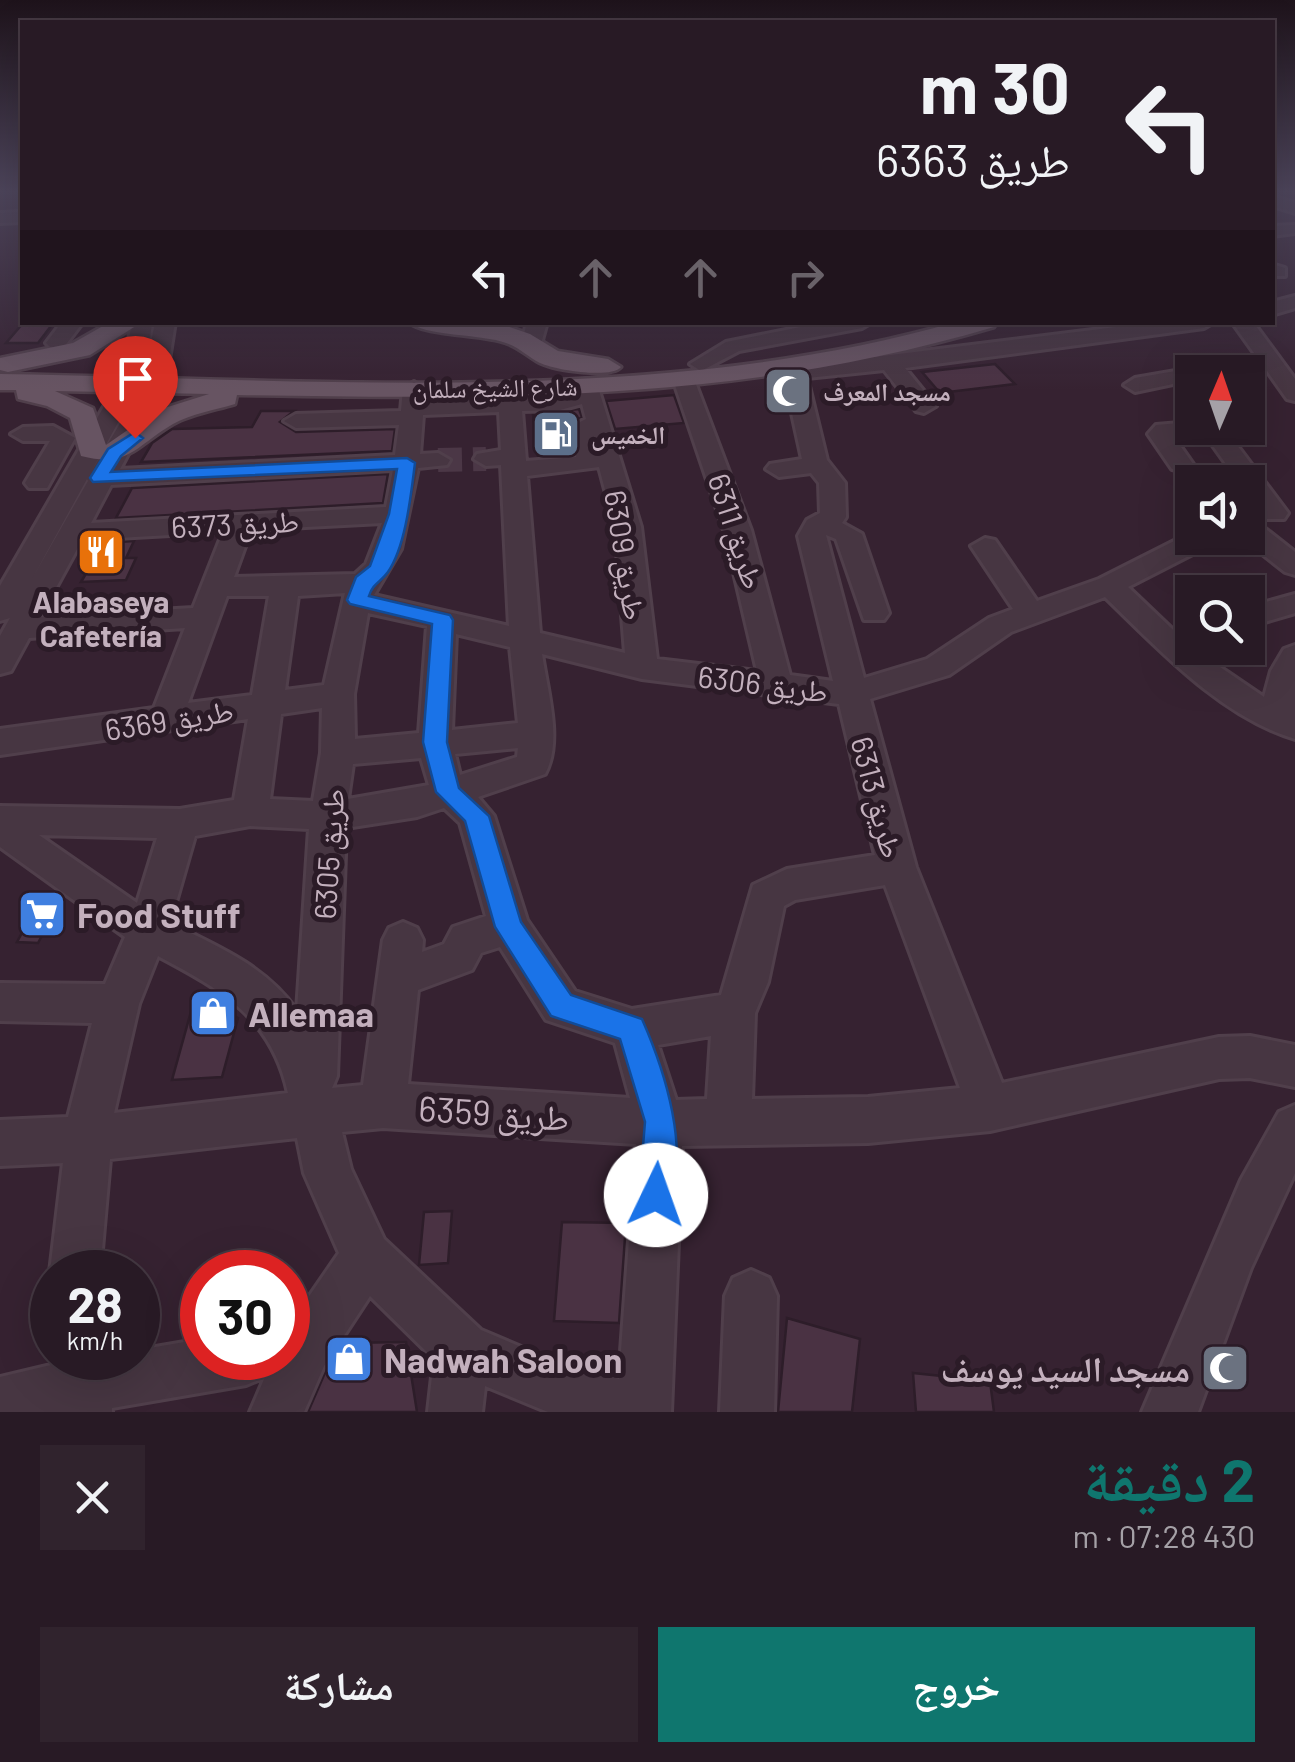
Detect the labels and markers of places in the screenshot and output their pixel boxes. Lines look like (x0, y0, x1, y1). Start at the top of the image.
pin (93, 336, 178, 439)
mosque icon: مسجد المعرف (762, 365, 814, 417)
place label: مسجد المعرف (823, 376, 951, 406)
fuel station icon: الخميس (530, 408, 582, 460)
place label: الخميس (591, 419, 665, 451)
restaurant icon: Alabaseya Cafetería (75, 526, 127, 578)
place label: Alabaseya Cafetería (33, 583, 169, 653)
supermarket icon: Food Stuff (16, 888, 68, 940)
place label: Food Stuff (77, 893, 241, 935)
shop icon: Allemaa (187, 987, 239, 1039)
place label: Allemaa (248, 992, 374, 1034)
shop icon: Nadwah Saloon (323, 1333, 375, 1385)
place label: Nadwah Saloon (384, 1338, 622, 1380)
mosque icon: مسجد السيد يوسف (1199, 1342, 1251, 1394)
place label: مسجد السيد يوسف (941, 1347, 1190, 1390)

